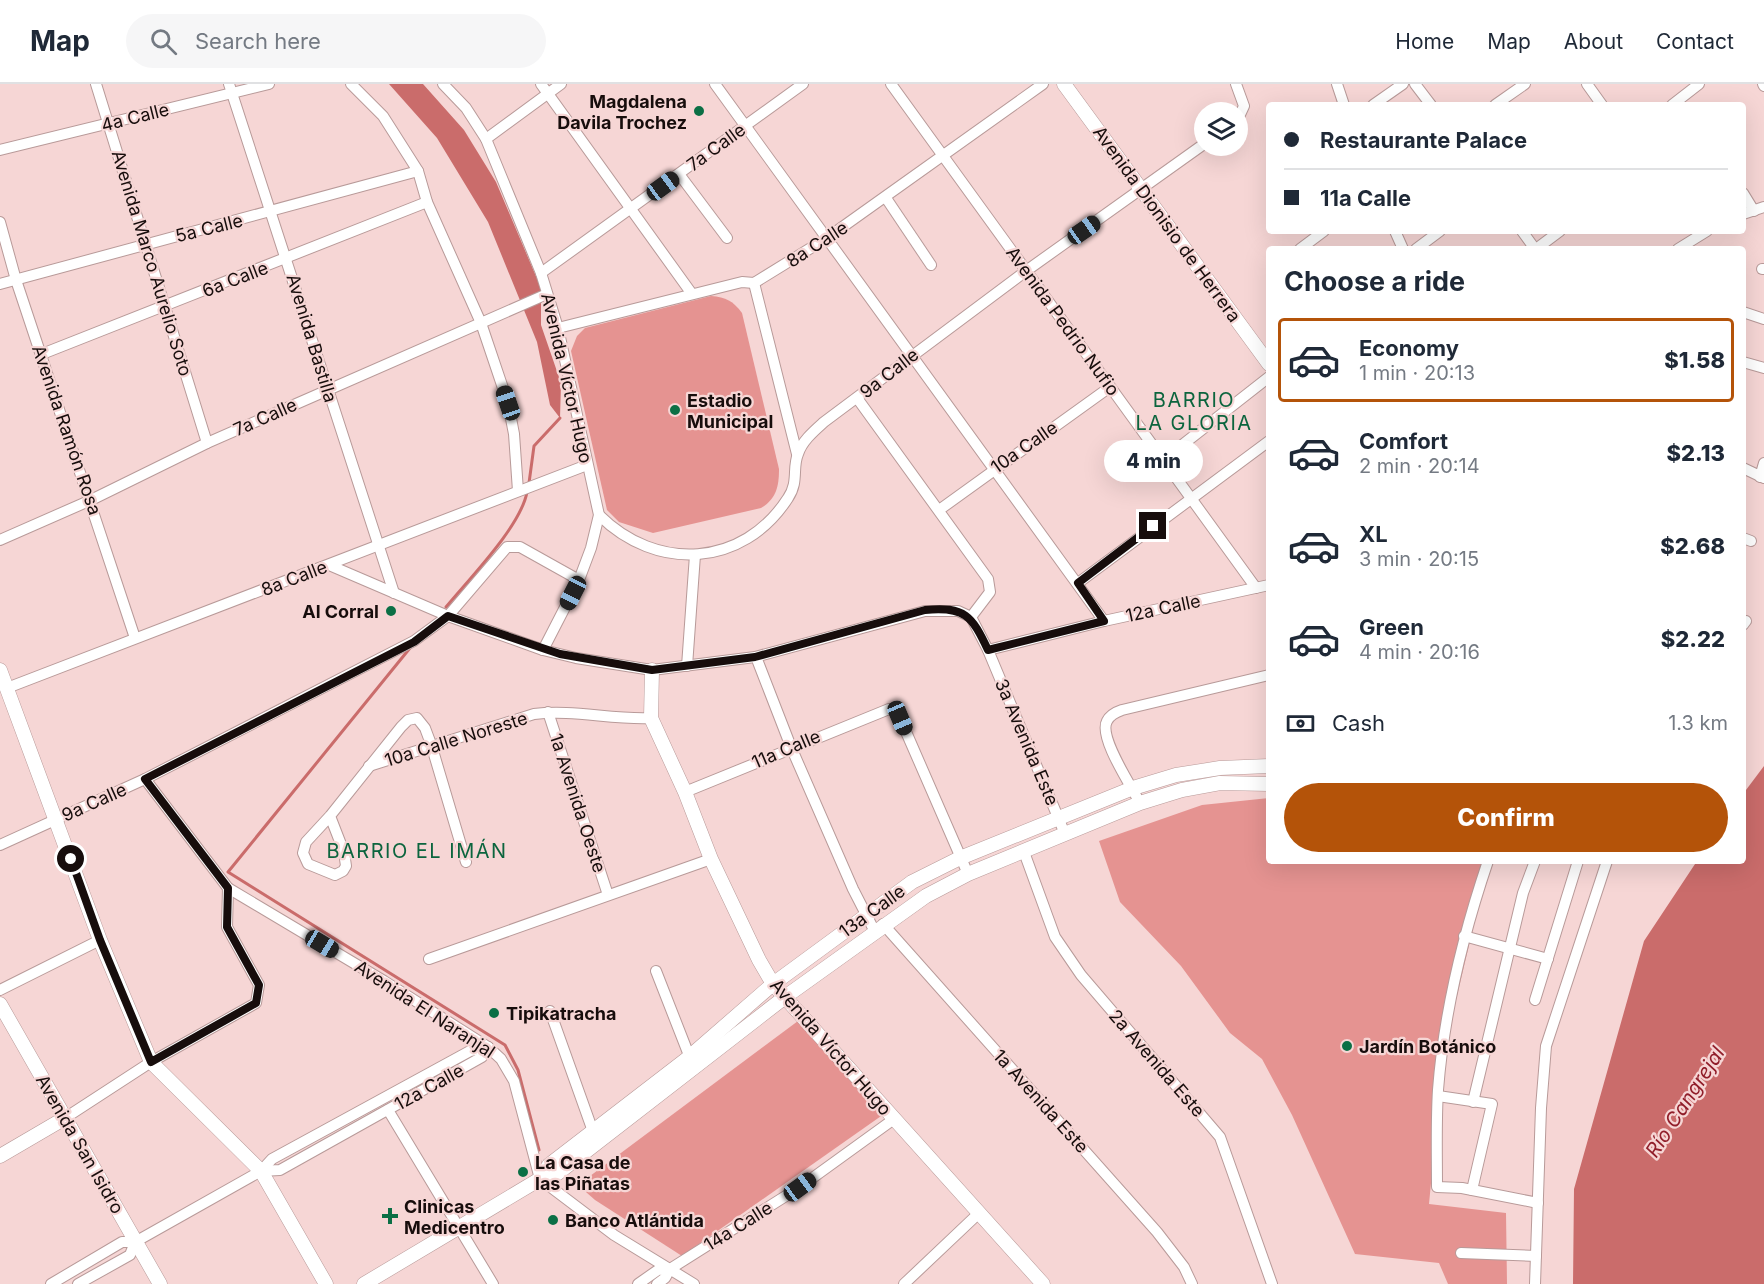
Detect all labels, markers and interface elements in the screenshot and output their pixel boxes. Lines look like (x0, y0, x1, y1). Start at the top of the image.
search box (126, 14, 546, 68)
text: Map (30, 24, 90, 58)
icon: search (147, 25, 180, 58)
text: Search here (195, 28, 321, 54)
text: Home (1395, 29, 1454, 54)
text: Map (1487, 29, 1531, 54)
text: About (1564, 29, 1623, 54)
text: Contact (1656, 29, 1734, 54)
place label: Magdalena Davila Trochez (557, 91, 687, 133)
street label: 4a Calle (99, 98, 171, 136)
map controls (1194, 102, 1248, 156)
button: layers (1194, 102, 1248, 156)
marker: Magdalena Davila Trochez (692, 104, 706, 118)
street label: 7a Calle (683, 119, 749, 175)
street label: Avenida Dionisio de Herrera (1089, 122, 1245, 326)
text: Restaurante Palace (1320, 127, 1527, 153)
street label: Avenida Marco Aurelio Soto (108, 148, 196, 378)
car (643, 168, 683, 204)
text: 11a Calle (1320, 185, 1411, 211)
street label: 5a Calle (173, 210, 245, 246)
car (1064, 212, 1104, 248)
street label: 8a Calle (782, 216, 852, 272)
street label: Avenida Pedrio Nufio (1002, 242, 1124, 400)
street label: 6a Calle (199, 257, 271, 301)
text: Choose a ride (1284, 265, 1465, 298)
street label: Avenida Bastilla (283, 271, 341, 405)
street label: Avenida Víctor Hugo (537, 291, 597, 465)
icon: car (1287, 333, 1341, 387)
text: Economy (1359, 335, 1459, 361)
street label: Avenida Ramón Rosa (28, 342, 106, 518)
street label: 9a Calle (855, 344, 923, 402)
text: $1.58 (1664, 347, 1725, 373)
text: 1 min · 20:13 (1359, 361, 1475, 385)
car (494, 383, 522, 423)
district label: BARRIO LA GLORIA (1135, 388, 1253, 435)
place label: Estadio Municipal (687, 390, 773, 432)
street label: 7a Calle (230, 394, 300, 440)
marker: Estadio Municipal (668, 403, 682, 417)
street label: 10a Calle (987, 417, 1061, 477)
icon: car (1287, 426, 1341, 480)
text: Comfort (1359, 428, 1448, 454)
callout: 4 min (1104, 439, 1202, 481)
text: $2.13 (1667, 440, 1725, 466)
text: 4 min (1126, 449, 1181, 473)
text: 2 min · 20:14 (1359, 454, 1480, 478)
route end (1139, 512, 1166, 539)
icon: car (1287, 519, 1341, 573)
text: XL (1359, 521, 1388, 547)
text: $2.68 (1660, 533, 1725, 559)
text: 3 min · 20:15 (1359, 547, 1479, 571)
street label: 8a Calle (258, 556, 330, 600)
car (557, 573, 589, 613)
street label: 12a Calle (1124, 590, 1202, 626)
place label: Al Corral (302, 601, 379, 622)
marker: Al Corral (384, 604, 398, 618)
icon: car (1287, 612, 1341, 666)
text: Green (1359, 614, 1424, 640)
text: $2.22 (1661, 626, 1725, 652)
text: 4 min · 20:16 (1359, 640, 1480, 664)
street label: 3a Avenida Este (991, 676, 1063, 808)
car (885, 698, 915, 738)
street label: 10a Calle Noreste (382, 707, 530, 771)
icon: cash (1284, 707, 1317, 740)
text: Cash (1332, 710, 1385, 736)
text: 1.3 km (1668, 711, 1728, 735)
street label: 11a Calle (749, 725, 823, 773)
street label: 1a Avenida Oeste (546, 731, 610, 875)
street label: 9a Calle (58, 778, 130, 826)
button: Confirm (1284, 783, 1728, 852)
district label: BARRIO EL IMÁN (326, 838, 508, 863)
route start (57, 845, 84, 872)
street label: 13a Calle (835, 880, 909, 942)
car (302, 927, 342, 961)
street label: Avenida El Naranjal (351, 956, 499, 1062)
street label: Avenida Víctor Hugo (766, 974, 896, 1120)
place label: Tipikatracha (506, 1003, 616, 1024)
street label: 2a Avenida Este (1105, 1005, 1209, 1121)
marker: Tipikatracha (487, 1006, 501, 1020)
place label: Jardín Botánico (1359, 1036, 1496, 1057)
marker: Jardín Botánico (1340, 1039, 1354, 1053)
water label: Río Cangrejal (1640, 1042, 1730, 1162)
street label: 1a Avenida Este (989, 1045, 1093, 1157)
street label: 12a Calle (391, 1059, 467, 1115)
street label: Avenida San Isidro (32, 1071, 128, 1217)
place label: La Casa de las Piñatas (535, 1152, 631, 1194)
marker: La Casa de las Piñatas (516, 1165, 530, 1179)
car (780, 1169, 820, 1205)
place label: Clinicas Medicentro (404, 1196, 505, 1238)
street label: 14a Calle (700, 1197, 776, 1255)
marker: Clinicas Medicentro (381, 1207, 399, 1225)
place label: Banco Atlántida (565, 1210, 704, 1231)
marker: Banco Atlántida (546, 1213, 560, 1227)

